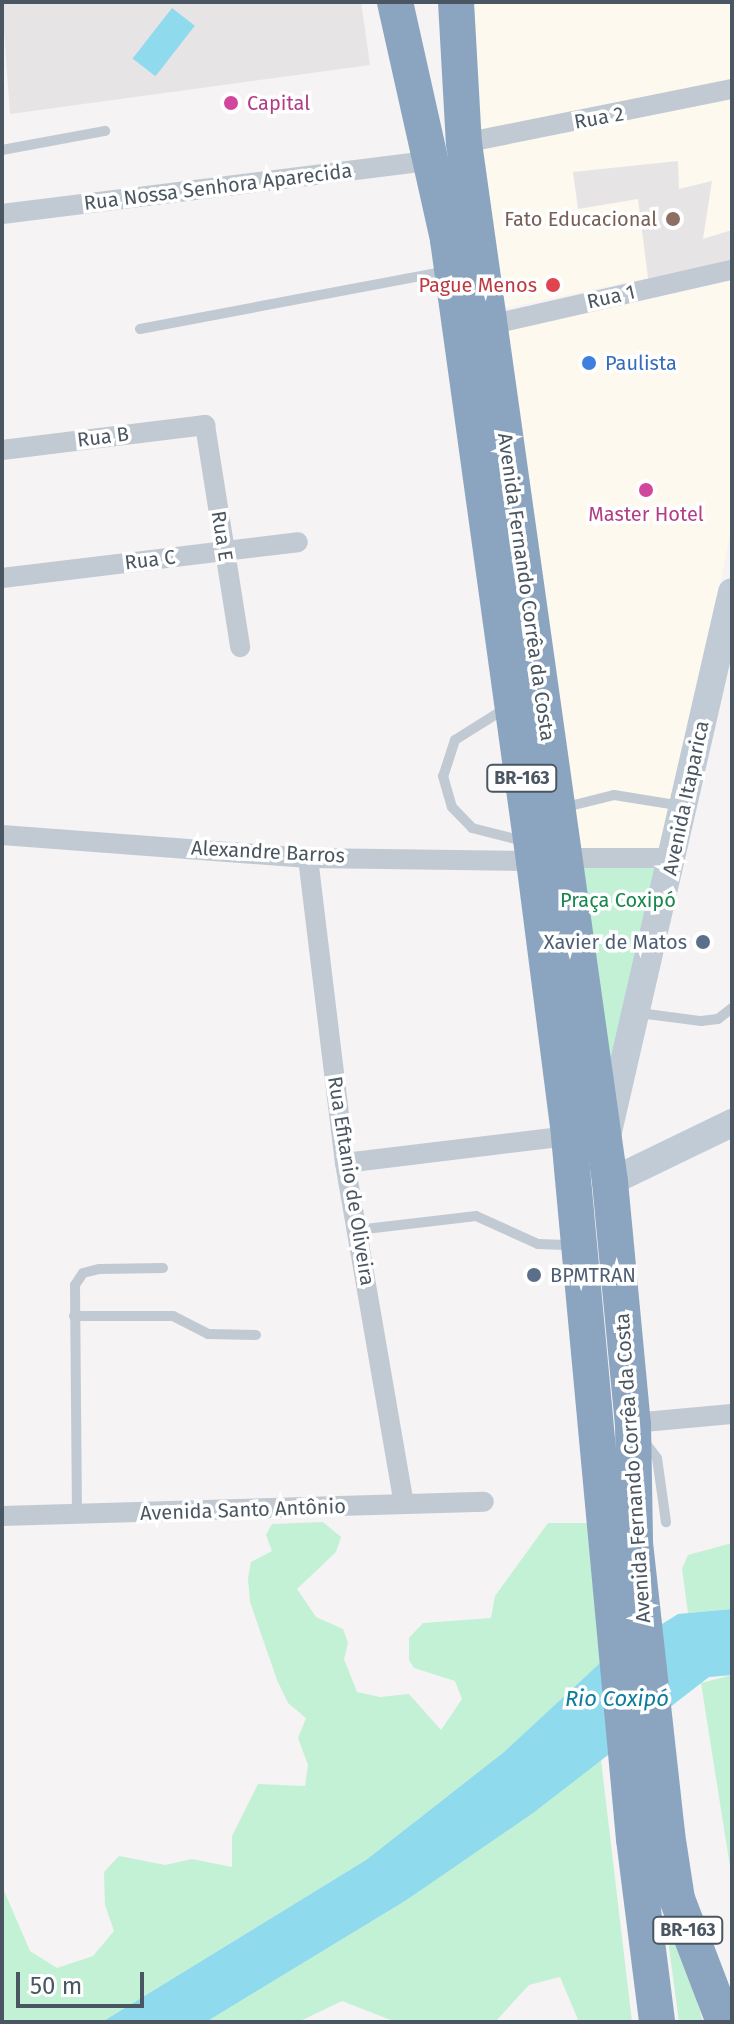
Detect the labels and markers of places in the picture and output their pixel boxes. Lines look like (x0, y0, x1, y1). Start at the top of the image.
place label: Capital (247, 91, 310, 115)
marker: Capital (222, 94, 240, 112)
place label: Fato Educacional (504, 207, 657, 231)
marker: Fato Educacional (664, 210, 682, 228)
place label: Pague Menos (419, 273, 537, 297)
marker: Pague Menos (544, 276, 562, 294)
place label: Paulista (605, 351, 677, 375)
marker: Paulista (580, 354, 598, 372)
marker: Master Hotel (637, 481, 655, 499)
place label: Master Hotel (588, 502, 704, 526)
place label: Xavier de Matos (544, 930, 687, 954)
marker: Xavier de Matos (694, 933, 712, 951)
place label: BPMTRAN (550, 1263, 636, 1287)
marker: BPMTRAN (525, 1266, 543, 1284)

